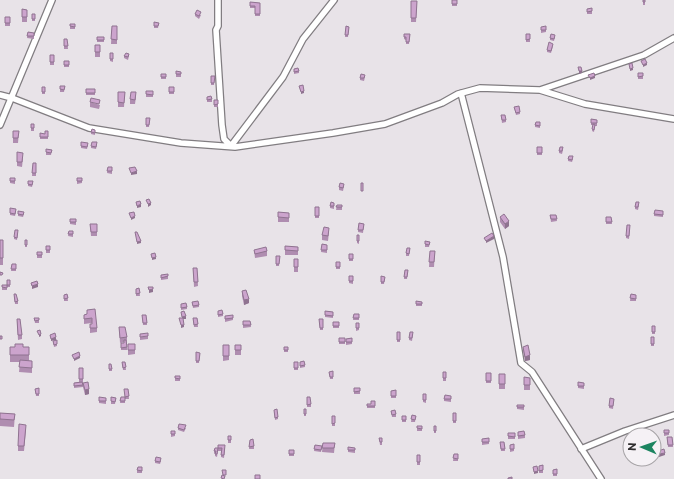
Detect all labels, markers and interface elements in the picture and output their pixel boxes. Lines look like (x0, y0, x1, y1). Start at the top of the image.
north arrow (622, 427, 662, 467)
text: N (625, 442, 638, 451)

